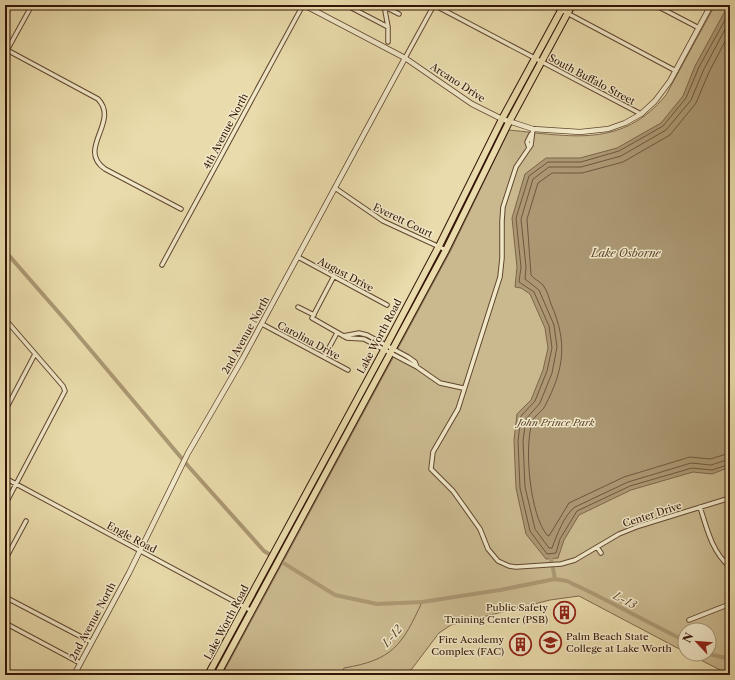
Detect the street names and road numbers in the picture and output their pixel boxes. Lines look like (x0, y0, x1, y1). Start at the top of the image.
street label: South Buffalo Street (546, 51, 638, 108)
street label: Arcano Drive (427, 59, 488, 105)
street label: 4th Avenue North (200, 90, 251, 171)
street label: Everett Court (371, 200, 435, 241)
street label: August Drive (315, 254, 376, 295)
street label: 2nd Avenue North (219, 294, 272, 376)
street label: Lake Worth Road (354, 297, 405, 376)
street label: Carolina Drive (275, 318, 343, 363)
street label: Center Drive (621, 499, 684, 530)
street label: Engle Road (105, 519, 159, 556)
street label: 2nd Avenue North (66, 579, 119, 663)
street label: Lake Worth Road (201, 583, 252, 662)

